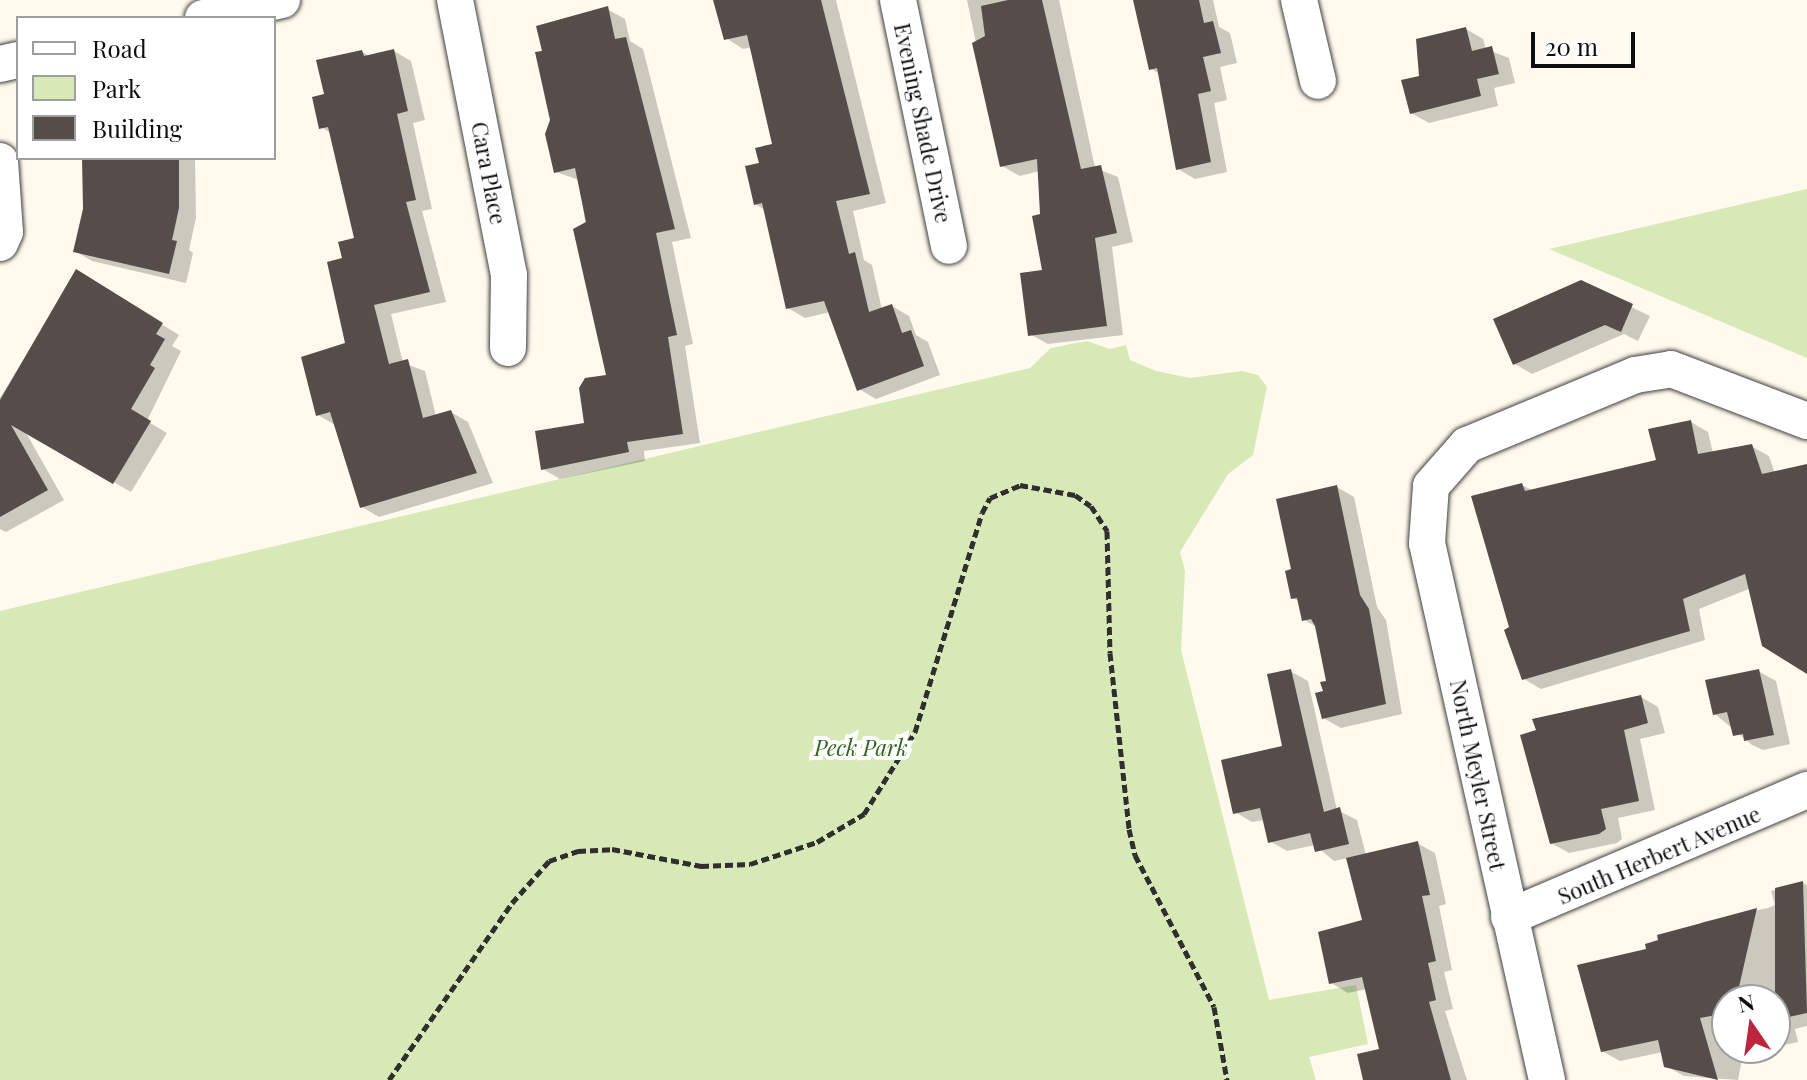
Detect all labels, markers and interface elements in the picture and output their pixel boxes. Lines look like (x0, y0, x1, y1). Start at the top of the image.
legend (16, 16, 276, 160)
scale bar (1535, 16, 1639, 66)
street label: Evening Shade Drive (889, 21, 957, 225)
text: 20 m (1545, 30, 1598, 62)
text: Road (92, 32, 147, 64)
text: Park (92, 72, 141, 104)
text: Building (92, 112, 182, 144)
street label: Cara Place (466, 119, 512, 227)
street label: North Meyler Street (1445, 677, 1511, 873)
park label: Peck Park (814, 735, 908, 761)
street label: South Herbert Avenue (1553, 800, 1765, 910)
north arrow (1711, 984, 1791, 1064)
text: N (1735, 986, 1757, 1019)

